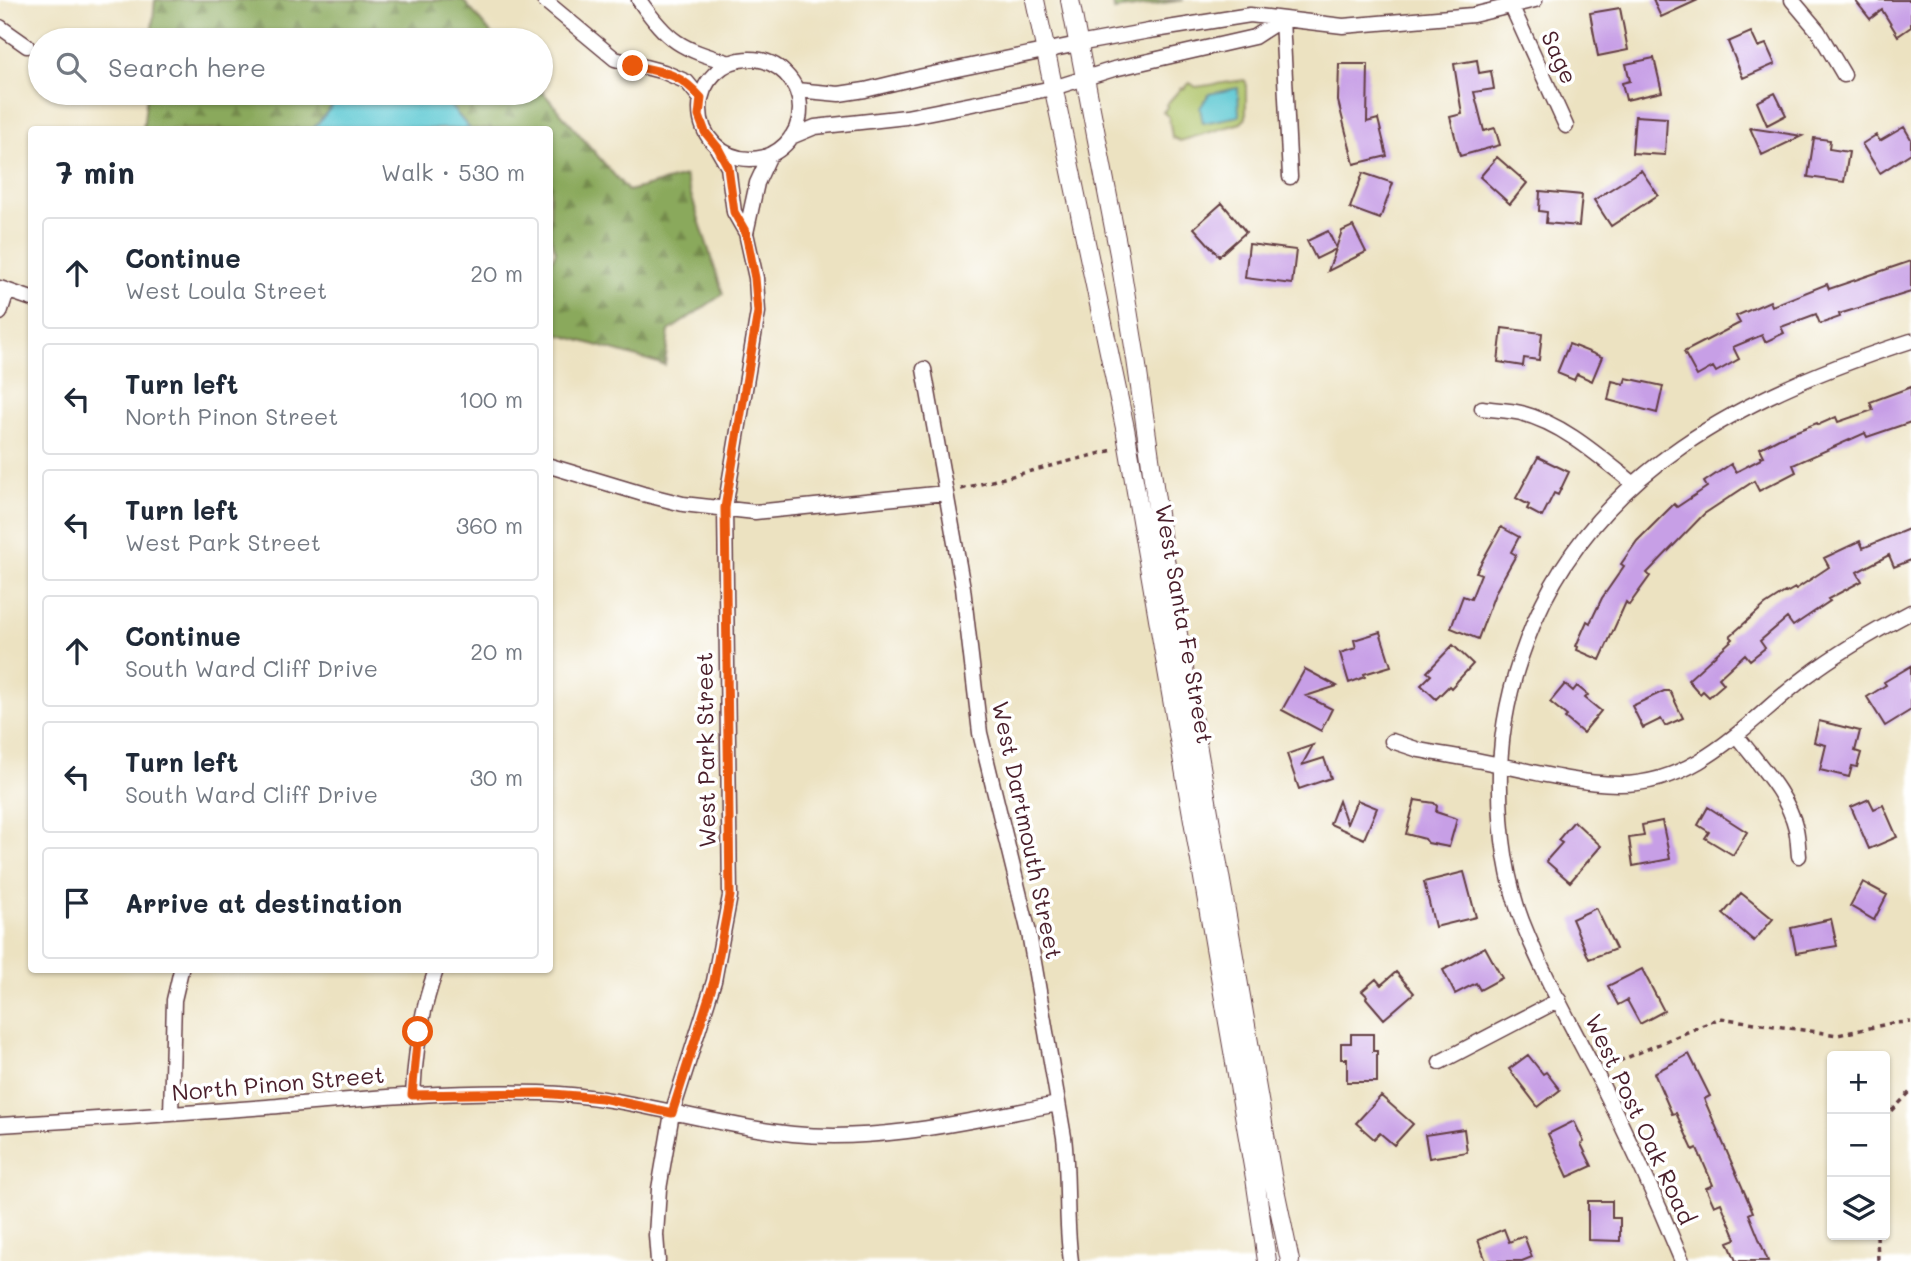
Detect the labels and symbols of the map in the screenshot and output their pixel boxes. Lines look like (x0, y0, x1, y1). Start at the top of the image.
street label: Sage (1535, 26, 1585, 88)
route end (617, 50, 648, 81)
street label: West Santa Fe Street (1149, 502, 1221, 746)
street label: West Park Street (688, 652, 722, 848)
street label: West Dartmouth Street (986, 698, 1070, 962)
street label: West Post Oak Road (1579, 1009, 1703, 1229)
route start (402, 1016, 433, 1047)
street label: North Pinon Street (170, 1059, 386, 1107)

